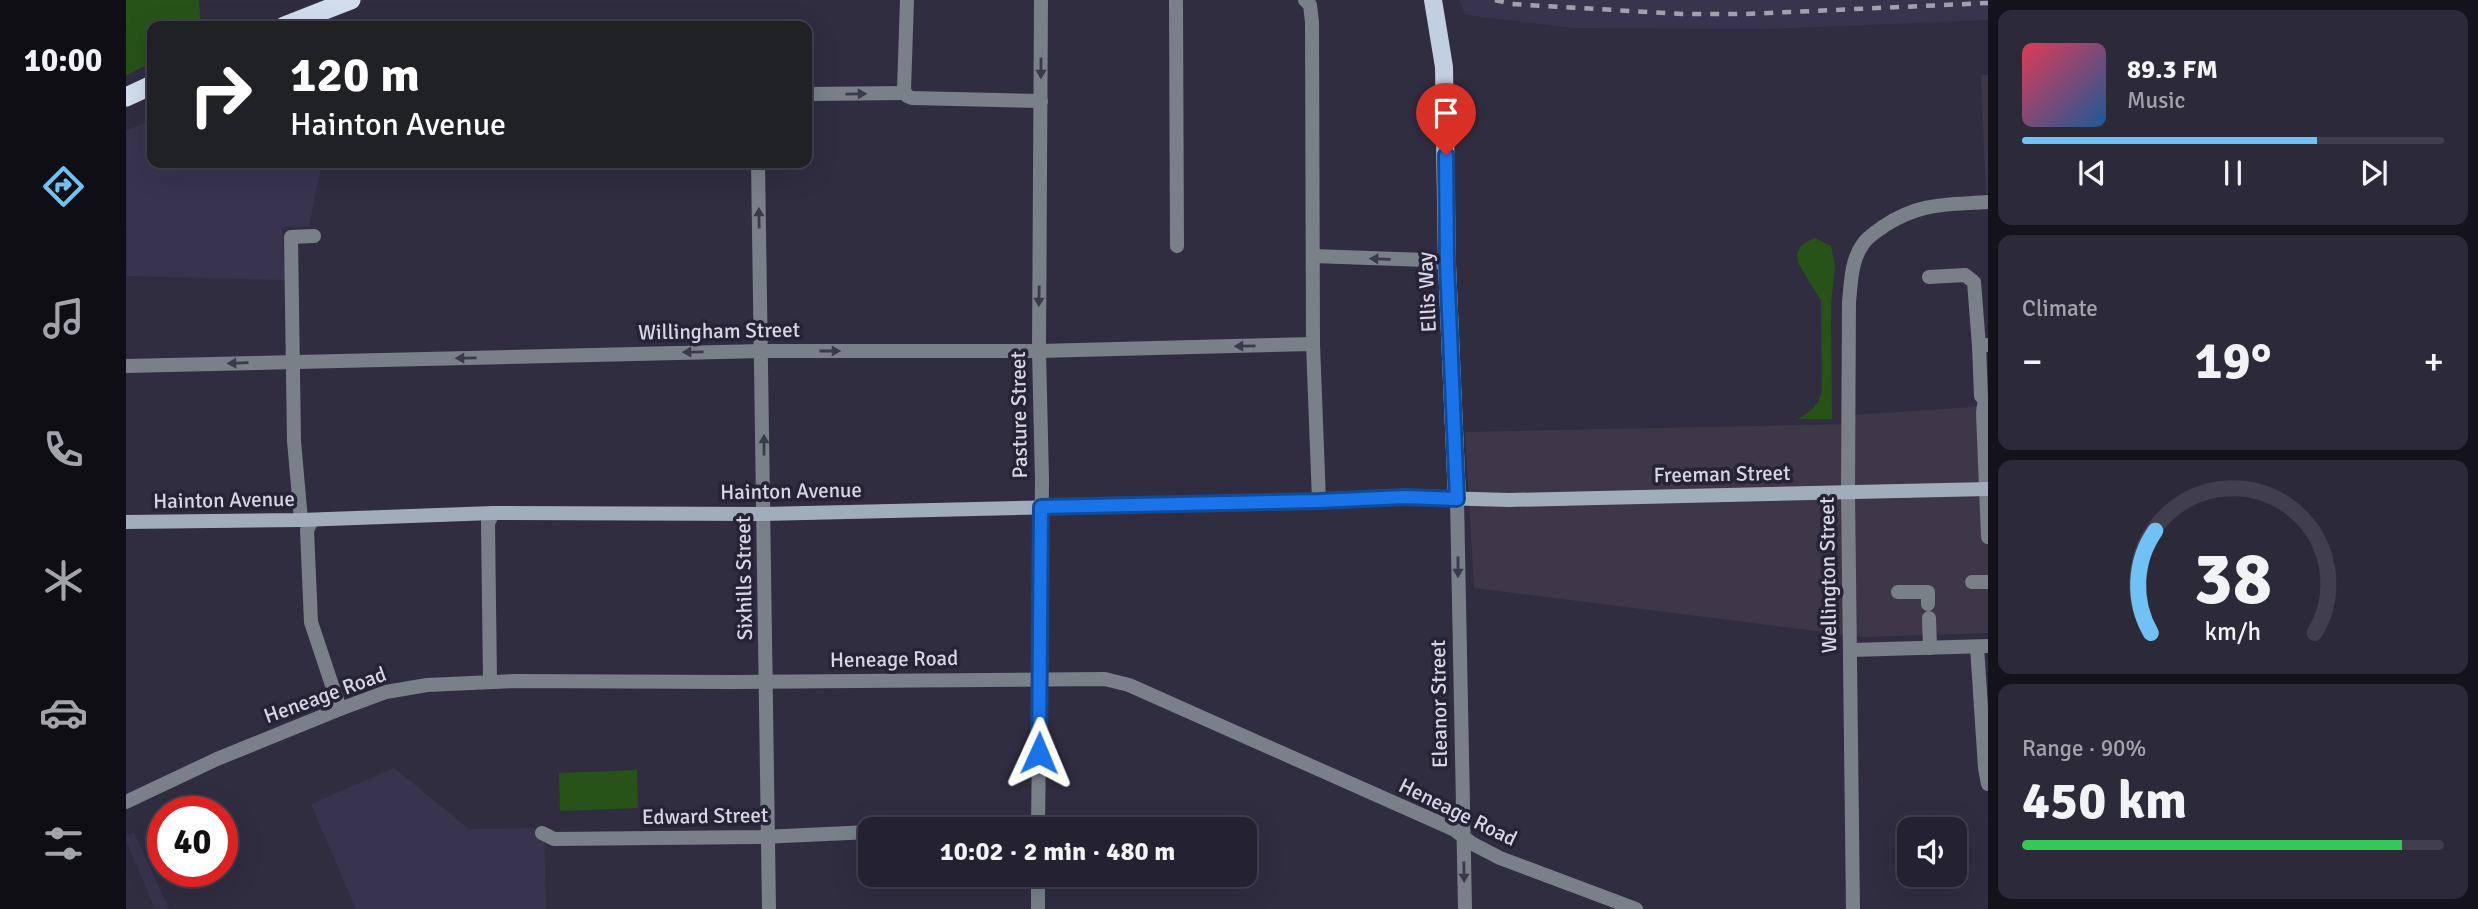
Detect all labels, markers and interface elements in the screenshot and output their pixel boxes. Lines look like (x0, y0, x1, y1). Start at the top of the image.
text: 10:00 (24, 41, 102, 80)
text: 120 m (290, 45, 420, 105)
icon: right (175, 49, 266, 140)
text: 89.3 FM (2127, 54, 2218, 86)
one-way arrow (1035, 57, 1047, 79)
pin (1416, 83, 1476, 155)
text: Music (2127, 86, 2185, 115)
one-way arrow (845, 88, 867, 100)
icon: arrive (1427, 94, 1465, 132)
text: Hainton Avenue (290, 105, 506, 144)
icon: previous (2073, 154, 2111, 192)
icon: pause (2214, 154, 2252, 192)
icon: next (2355, 154, 2393, 192)
icon: directions (39, 162, 88, 211)
one-way arrow (754, 207, 765, 229)
street label: Ellis Way (1412, 251, 1442, 333)
one-way arrow (1369, 253, 1391, 264)
one-way arrow (1033, 285, 1045, 307)
icon: music (39, 294, 88, 343)
text: Climate (2022, 294, 2098, 323)
street label: Willingham Street (638, 317, 800, 345)
text: 19° (2195, 329, 2271, 393)
text: − (2022, 338, 2043, 385)
text: + (2423, 338, 2444, 385)
one-way arrow (1233, 340, 1255, 352)
one-way arrow (819, 345, 841, 357)
one-way arrow (682, 347, 704, 358)
street label: Pasture Street (1005, 351, 1033, 479)
one-way arrow (455, 352, 477, 363)
one-way arrow (227, 357, 249, 369)
icon: phone (39, 425, 88, 474)
one-way arrow (758, 434, 770, 456)
street label: Freeman Street (1653, 460, 1791, 488)
street label: Hainton Avenue (720, 477, 862, 505)
street label: Hainton Avenue (153, 486, 295, 514)
street label: Wellington Street (1814, 496, 1842, 654)
street label: Sixhills Street (730, 515, 758, 641)
text: 38 (2194, 535, 2272, 624)
icon: climate (39, 556, 88, 605)
one-way arrow (1452, 556, 1464, 578)
text: km/h (2205, 616, 2261, 647)
street label: Eleanor Street (1425, 640, 1453, 768)
street label: Heneage Road (830, 645, 958, 673)
street label: Heneage Road (260, 661, 390, 729)
icon: car (39, 688, 88, 737)
position arrow (1002, 716, 1076, 790)
text: Range · 90% (2022, 734, 2146, 763)
text: 450 km (2022, 769, 2187, 833)
street label: Heneage Road (1395, 772, 1521, 852)
speed limit sign: 40 (147, 796, 238, 887)
street label: Edward Street (642, 802, 768, 830)
map controls (1897, 817, 1967, 887)
button: sound (1897, 817, 1967, 887)
icon: filters (39, 819, 88, 868)
text: 10:02 · 2 min · 480 m (940, 836, 1175, 868)
one-way arrow (1458, 862, 1470, 884)

